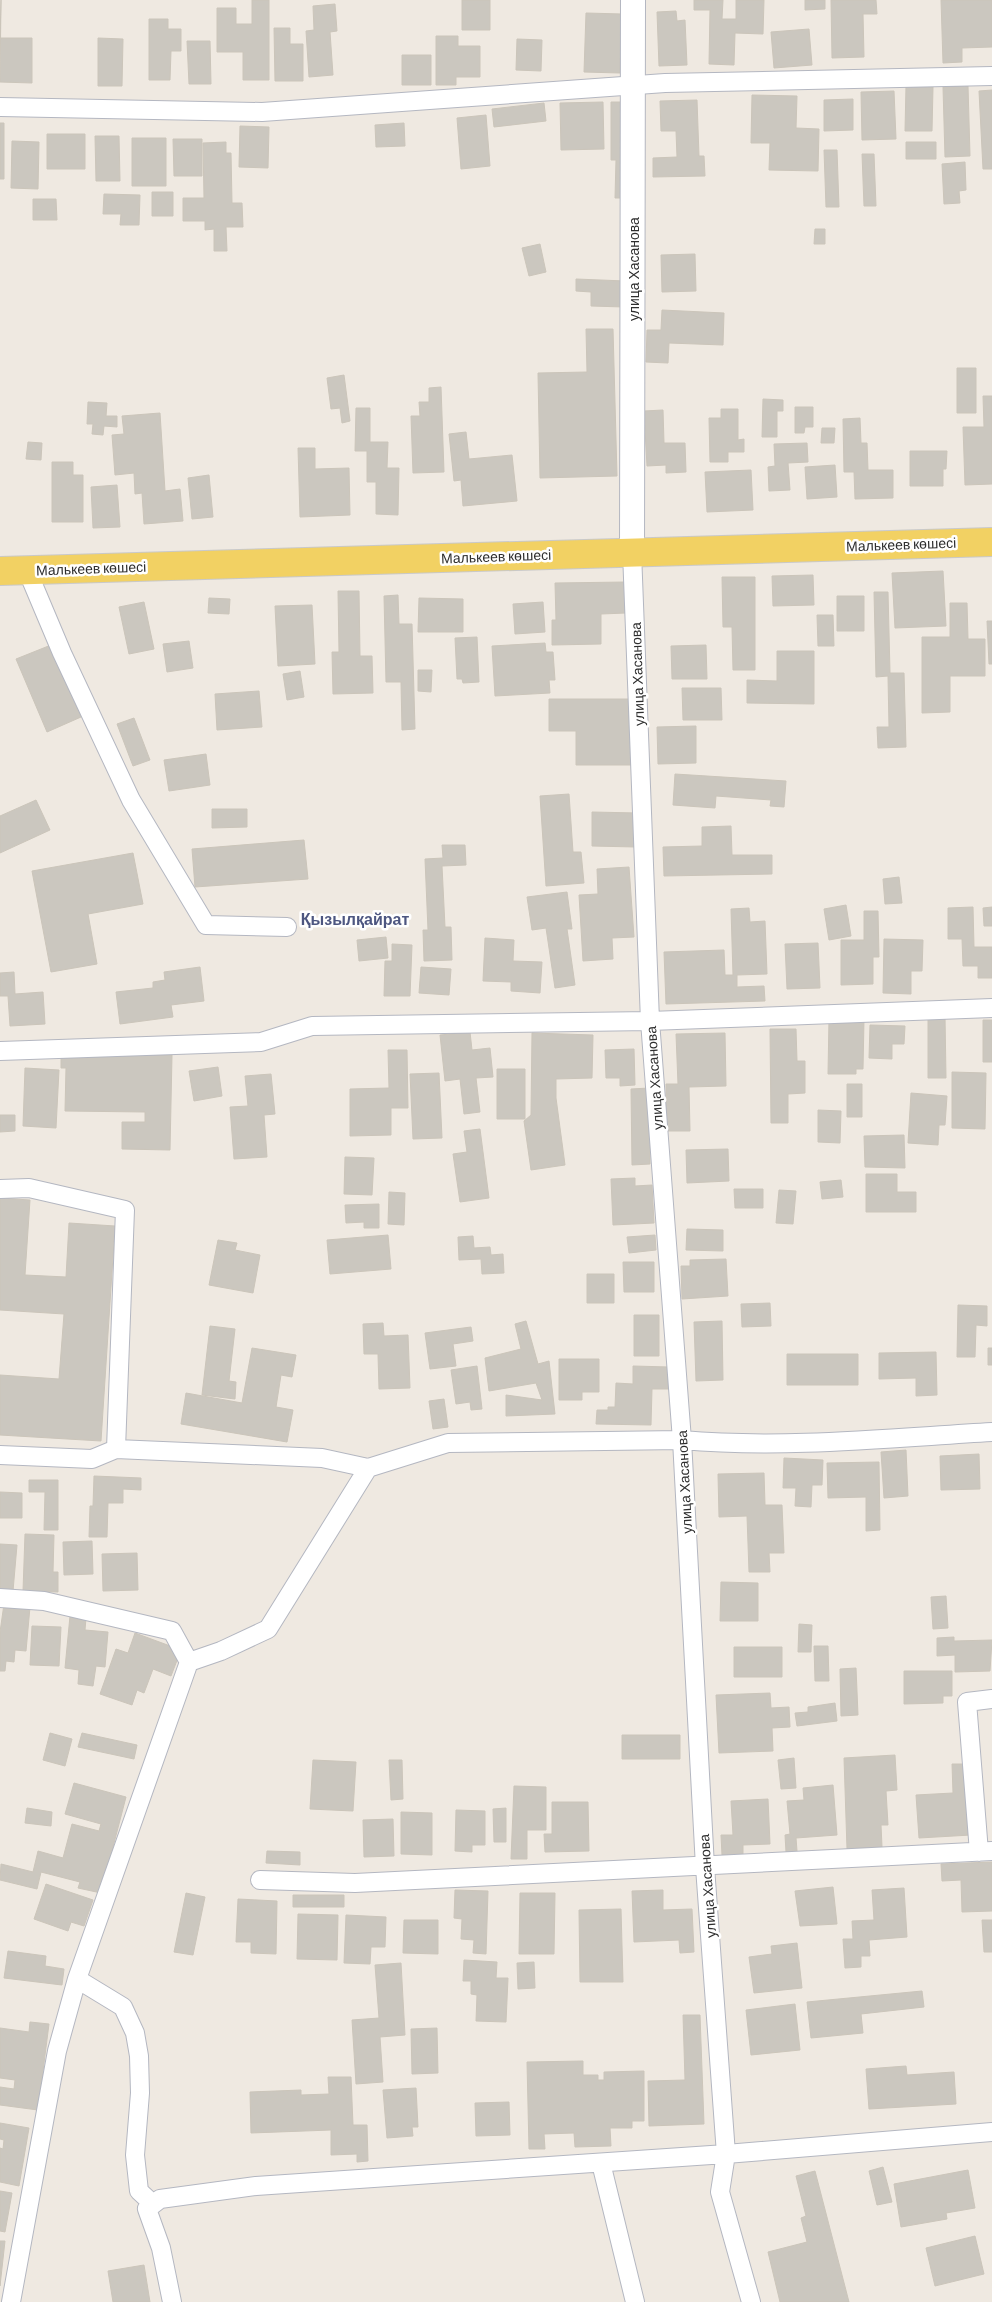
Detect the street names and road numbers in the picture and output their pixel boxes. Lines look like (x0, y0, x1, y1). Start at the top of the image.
street label: улица Хасанова (625, 217, 642, 321)
street label: Малькеев көшесі (846, 534, 956, 554)
street label: Малькеев көшесі (441, 546, 551, 566)
street label: Малькеев көшесі (36, 558, 146, 578)
street label: улица Хасанова (627, 622, 647, 726)
street label: улица Хасанова (642, 1025, 666, 1130)
street label: улица Хасанова (673, 1430, 695, 1534)
street label: улица Хасанова (695, 1833, 719, 1938)

